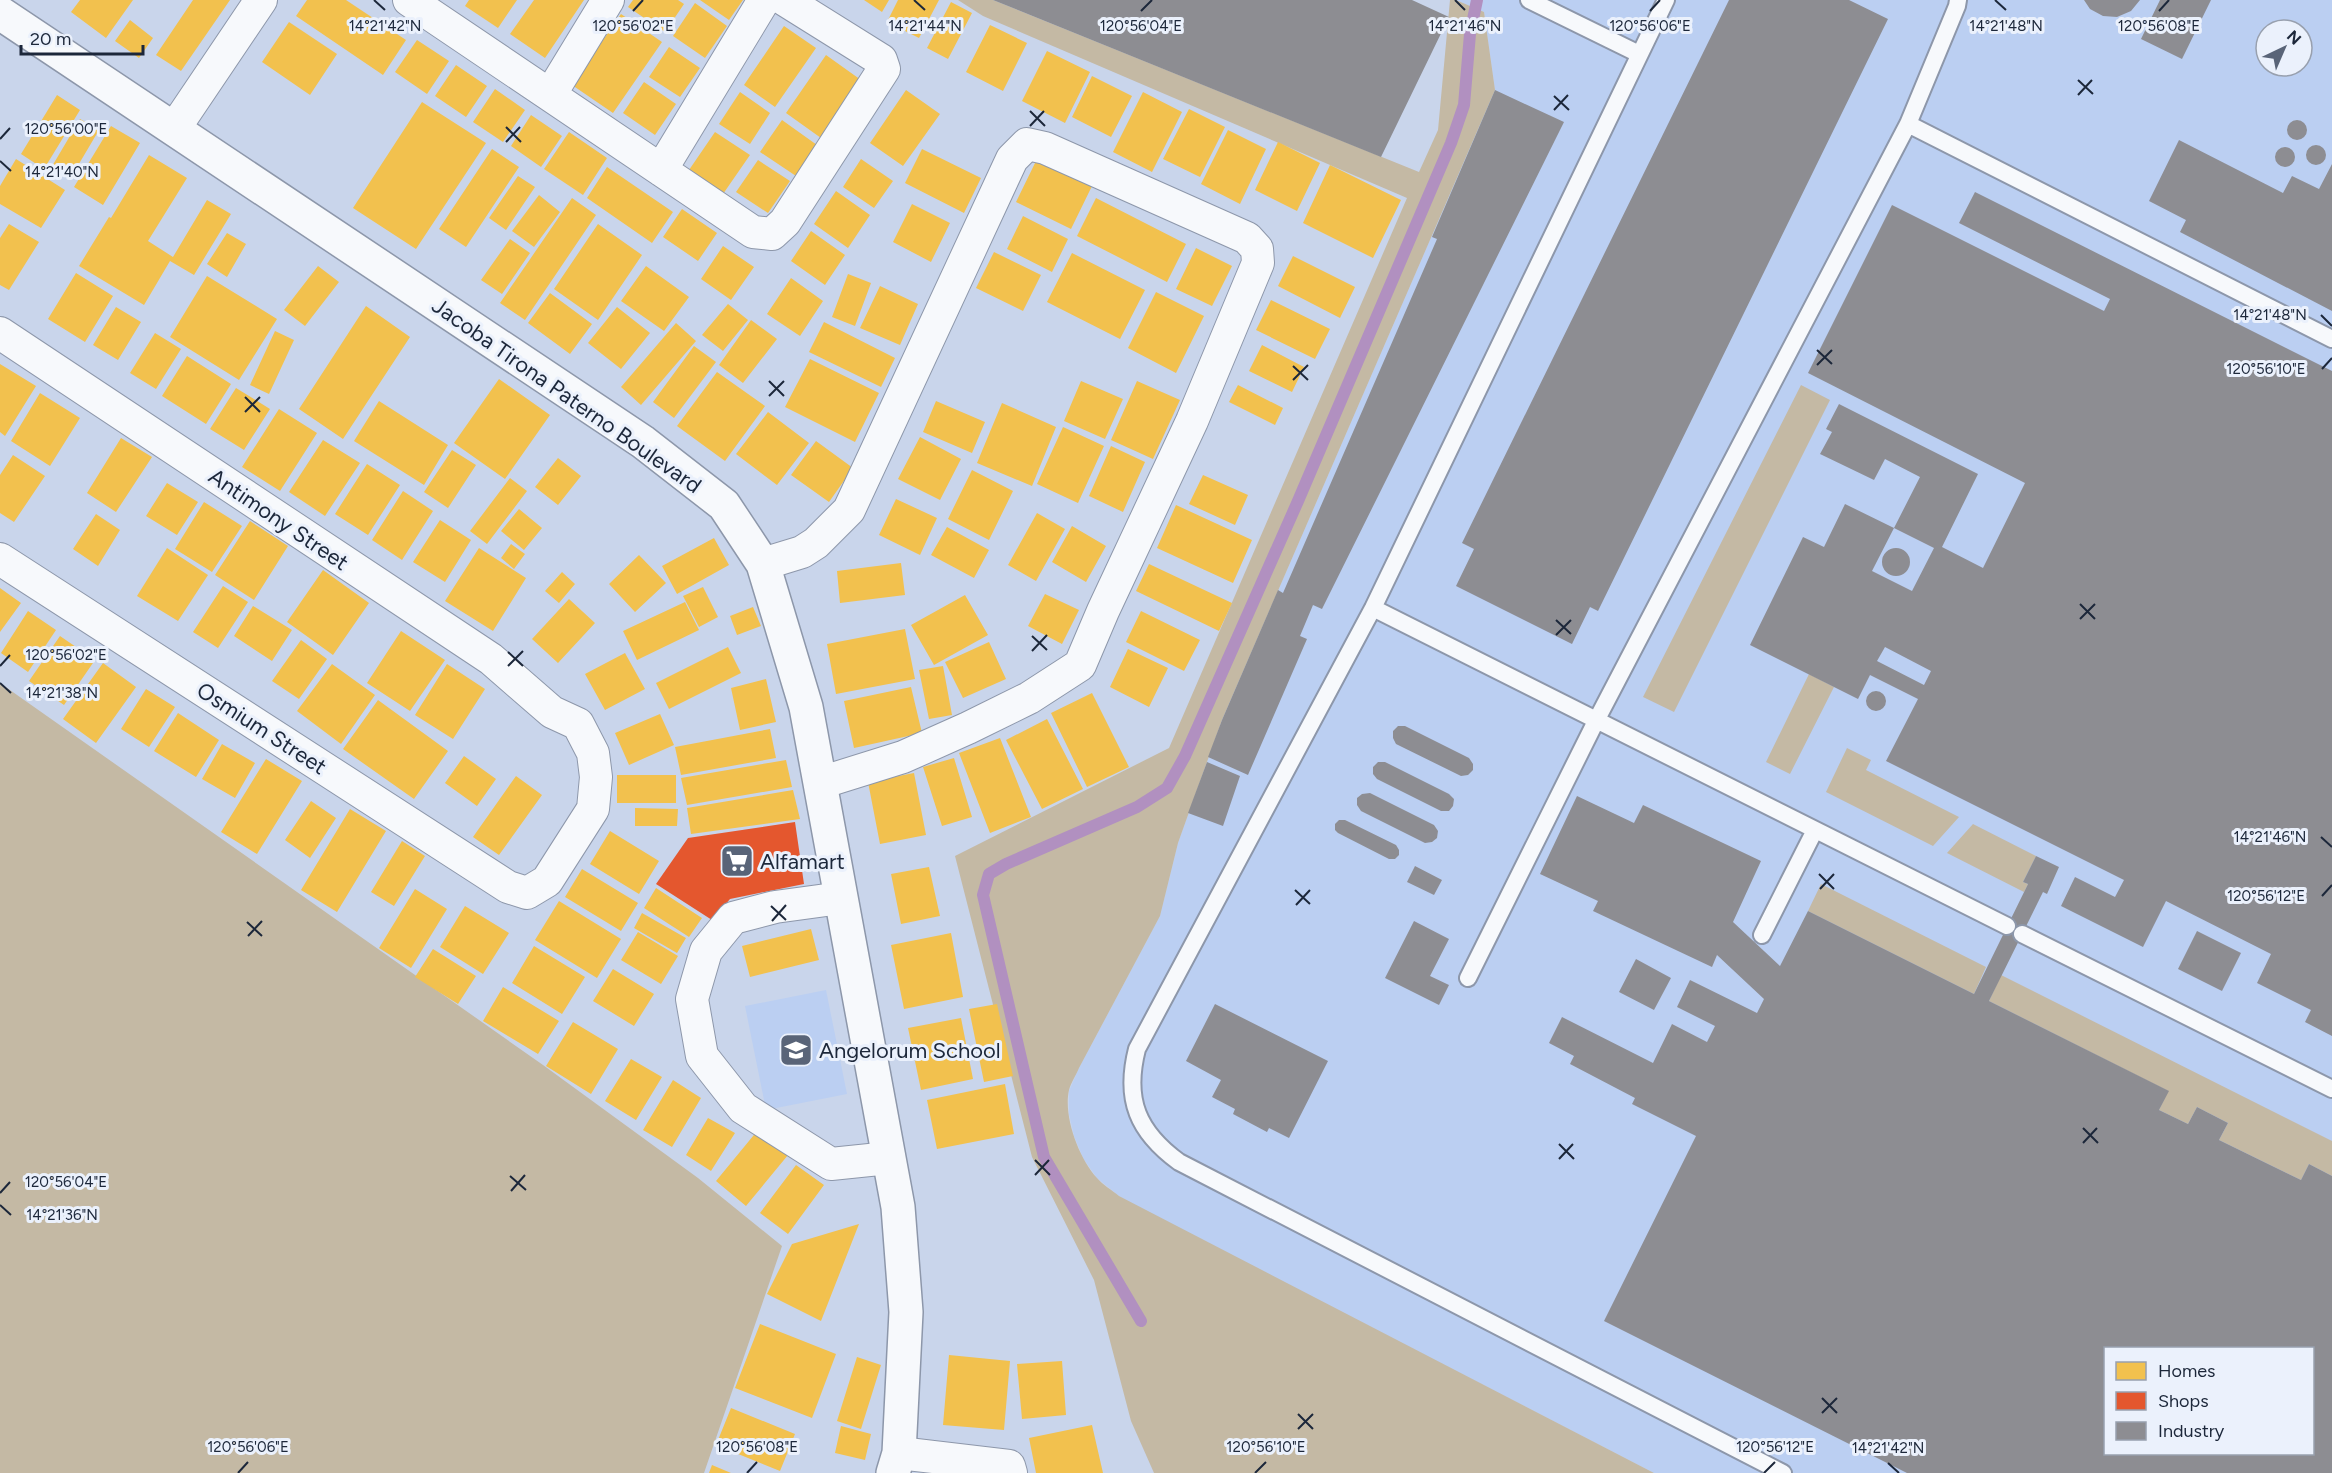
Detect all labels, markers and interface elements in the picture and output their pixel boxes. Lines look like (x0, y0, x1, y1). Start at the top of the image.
text: 14°21'42"N (349, 17, 421, 35)
text: 120°56'02"E (592, 17, 674, 35)
text: 14°21'44"N (888, 17, 962, 35)
text: 120°56'04"E (1100, 17, 1182, 35)
text: 14°21'46"N (1429, 17, 1501, 35)
text: 120°56'06"E (1609, 17, 1691, 35)
text: 14°21'48"N (1969, 17, 2043, 35)
text: 120°56'08"E (2118, 17, 2200, 35)
scale bar (21, 18, 142, 56)
north arrow (2254, 18, 2314, 78)
text: N (2283, 26, 2305, 49)
text: 20 m (30, 28, 71, 50)
text: 120°56'00"E (25, 120, 107, 138)
text: 14°21'40"N (25, 163, 99, 181)
street label: Jacoba Tirona Paterno Boulevard (427, 292, 707, 499)
text: 14°21'48"N (2233, 306, 2307, 324)
text: 120°56'10"E (2226, 360, 2306, 378)
street label: Antimony Street (204, 463, 354, 576)
text: 120°56'02"E (25, 646, 107, 664)
street label: Osmium Street (192, 676, 332, 780)
text: 14°21'38"N (26, 684, 98, 702)
text: 14°21'46"N (2234, 828, 2306, 846)
supermarket icon: Alfamart (719, 843, 755, 879)
place label: Alfamart (760, 848, 845, 875)
text: 120°56'12"E (2227, 887, 2305, 905)
school or university icon: Angelorum School (778, 1032, 814, 1068)
place label: Angelorum School (819, 1037, 1001, 1064)
text: 120°56'04"E (25, 1173, 107, 1191)
text: 14°21'36"N (26, 1206, 98, 1224)
legend (2104, 1347, 2314, 1455)
text: Homes (2158, 1360, 2216, 1382)
text: Shops (2158, 1390, 2209, 1412)
text: Industry (2158, 1420, 2225, 1442)
text: 120°56'06"E (207, 1438, 289, 1456)
text: 120°56'08"E (716, 1438, 798, 1456)
text: 120°56'10"E (1226, 1438, 1306, 1456)
text: 120°56'12"E (1736, 1438, 1814, 1456)
text: 14°21'42"N (1852, 1439, 1924, 1457)

